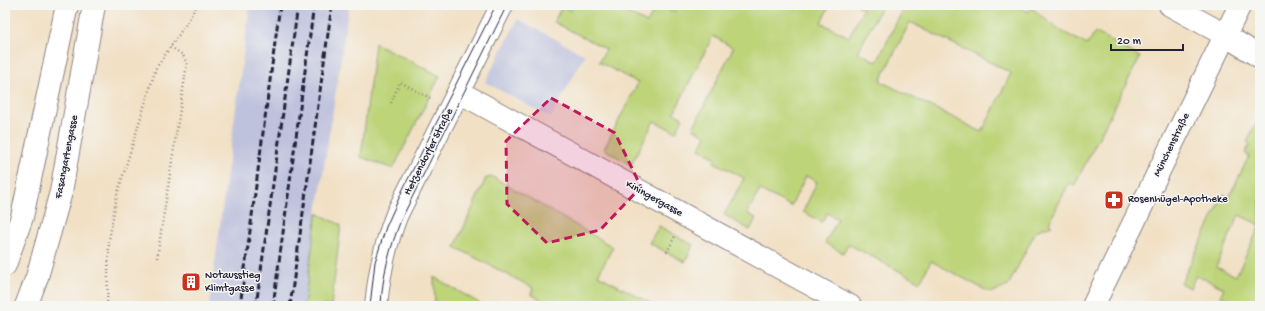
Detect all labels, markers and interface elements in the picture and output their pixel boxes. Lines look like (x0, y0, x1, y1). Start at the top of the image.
scale bar (1111, 26, 1183, 52)
text: 20 m (1117, 35, 1142, 49)
street label: Hetzendorfer Straße (401, 106, 456, 197)
street label: Münchenstraße (1151, 111, 1193, 179)
street label: Fasangartengasse (53, 114, 81, 201)
street label: Kiningergasse (623, 178, 685, 220)
pharmacy icon: Rosenhügel-Apotheke (1103, 189, 1125, 211)
place label: Rosenhügel-Apotheke (1128, 194, 1228, 206)
place label: Notausstieg Klimtgasse (205, 270, 261, 295)
building icon: Notausstieg Klimtgasse (180, 271, 202, 293)

